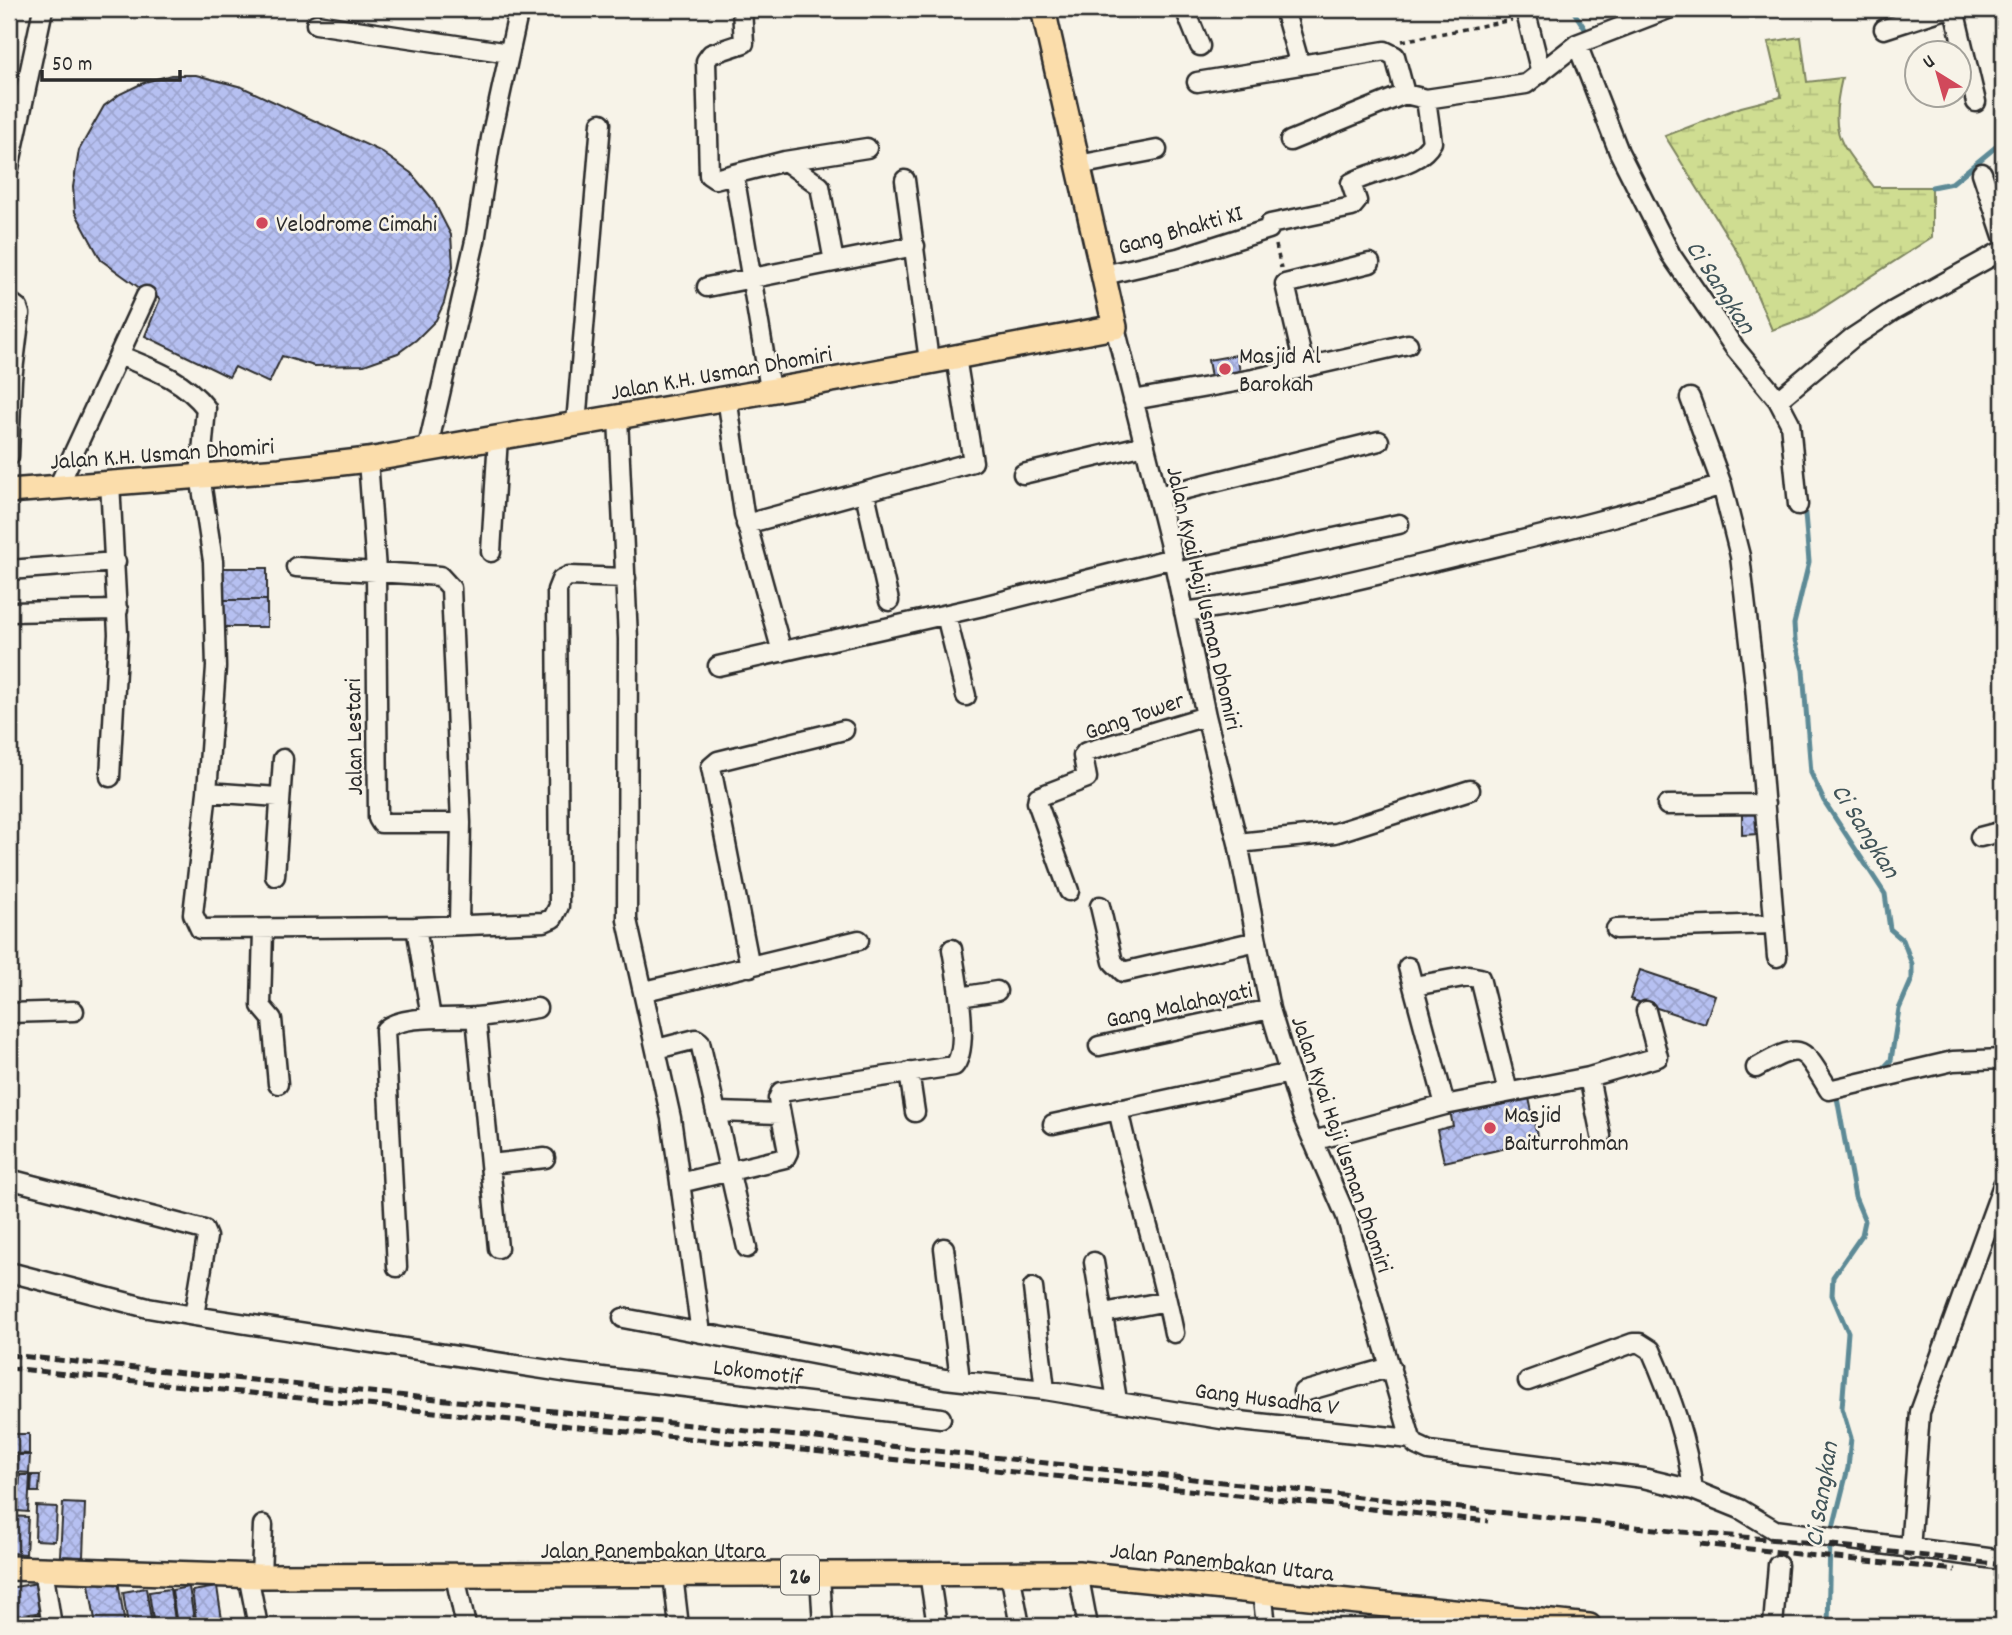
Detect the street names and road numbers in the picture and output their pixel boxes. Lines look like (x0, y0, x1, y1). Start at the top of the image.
street label: Gang Bhakti XI (1114, 198, 1248, 266)
street label: Jalan K.H. Usman Dhomiri (608, 339, 835, 411)
street label: Jalan K.H. Usman Dhomiri (49, 431, 275, 481)
street label: Jalan Kyai Haji Usman Dhomiri (1155, 464, 1249, 734)
street label: Jalan Lestari (338, 678, 374, 796)
street label: Gang Tower (1081, 685, 1190, 751)
street label: Gang Malahayati (1103, 975, 1256, 1039)
street label: Jalan Kyai Haji Usman Dhomiri (1280, 1012, 1400, 1278)
street label: Lokomotif (711, 1352, 805, 1396)
street label: Gang Husadha V (1193, 1375, 1341, 1427)
street label: Jalan Panembakan Utara (1108, 1535, 1336, 1593)
street label: Jalan Panembakan Utara (541, 1536, 766, 1570)
road number: 26 (781, 1556, 819, 1594)

